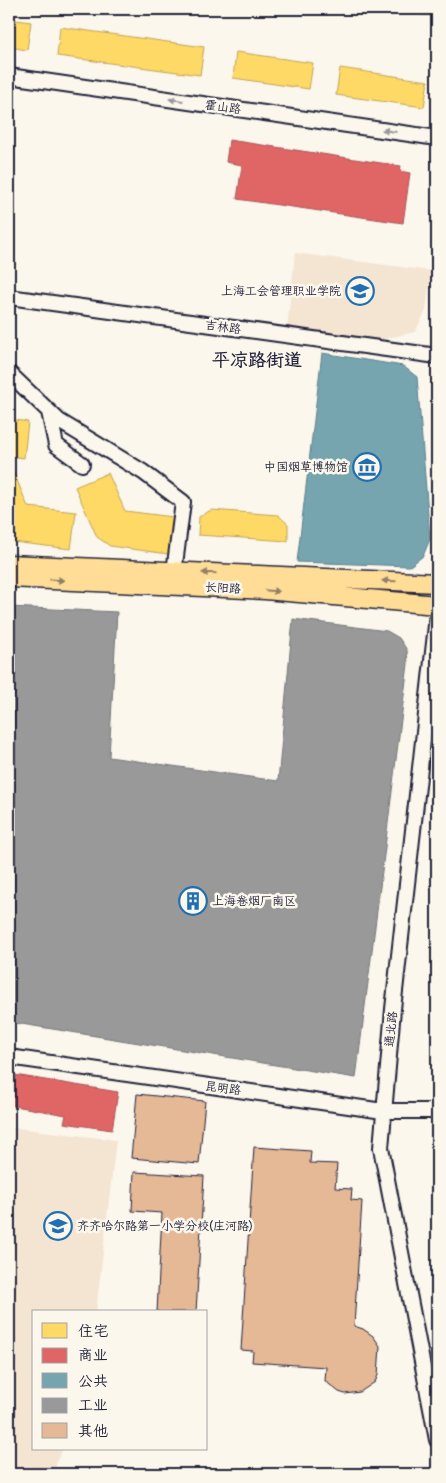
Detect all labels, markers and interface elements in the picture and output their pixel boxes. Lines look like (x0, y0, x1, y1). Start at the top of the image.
one-way arrow (168, 96, 184, 104)
street label: 霍山路 (204, 98, 242, 117)
one-way arrow (381, 127, 397, 135)
school or university icon: 上海工会管理职业学院 (345, 276, 375, 306)
place label: 上海工会管理职业学院 (221, 284, 341, 299)
street label: 吉林路 (204, 318, 242, 337)
district label: 平凉路街道 (212, 349, 302, 372)
museum icon: 中国烟草博物馆 (352, 452, 382, 482)
place label: 中国烟草博物馆 (264, 460, 348, 475)
one-way arrow (200, 569, 216, 577)
one-way arrow (380, 576, 396, 584)
one-way arrow (50, 577, 66, 585)
street label: 长阳路 (205, 580, 241, 597)
one-way arrow (264, 587, 280, 595)
building icon: 上海卷烟厂南区 (178, 886, 208, 916)
place label: 上海卷烟厂南区 (212, 894, 296, 909)
street label: 通北路 (382, 1010, 401, 1048)
street label: 昆明路 (204, 1079, 242, 1098)
school or university icon: 齐齐哈尔路第一小学分校(庄河路) (43, 1211, 73, 1241)
place label: 齐齐哈尔路第一小学分校(庄河路) (77, 1219, 253, 1234)
legend (32, 1310, 208, 1450)
text: 住宅 (78, 1322, 108, 1341)
text: 商业 (78, 1346, 108, 1365)
text: 公共 (78, 1372, 108, 1391)
text: 工业 (78, 1396, 108, 1415)
text: 其他 (78, 1422, 108, 1441)

